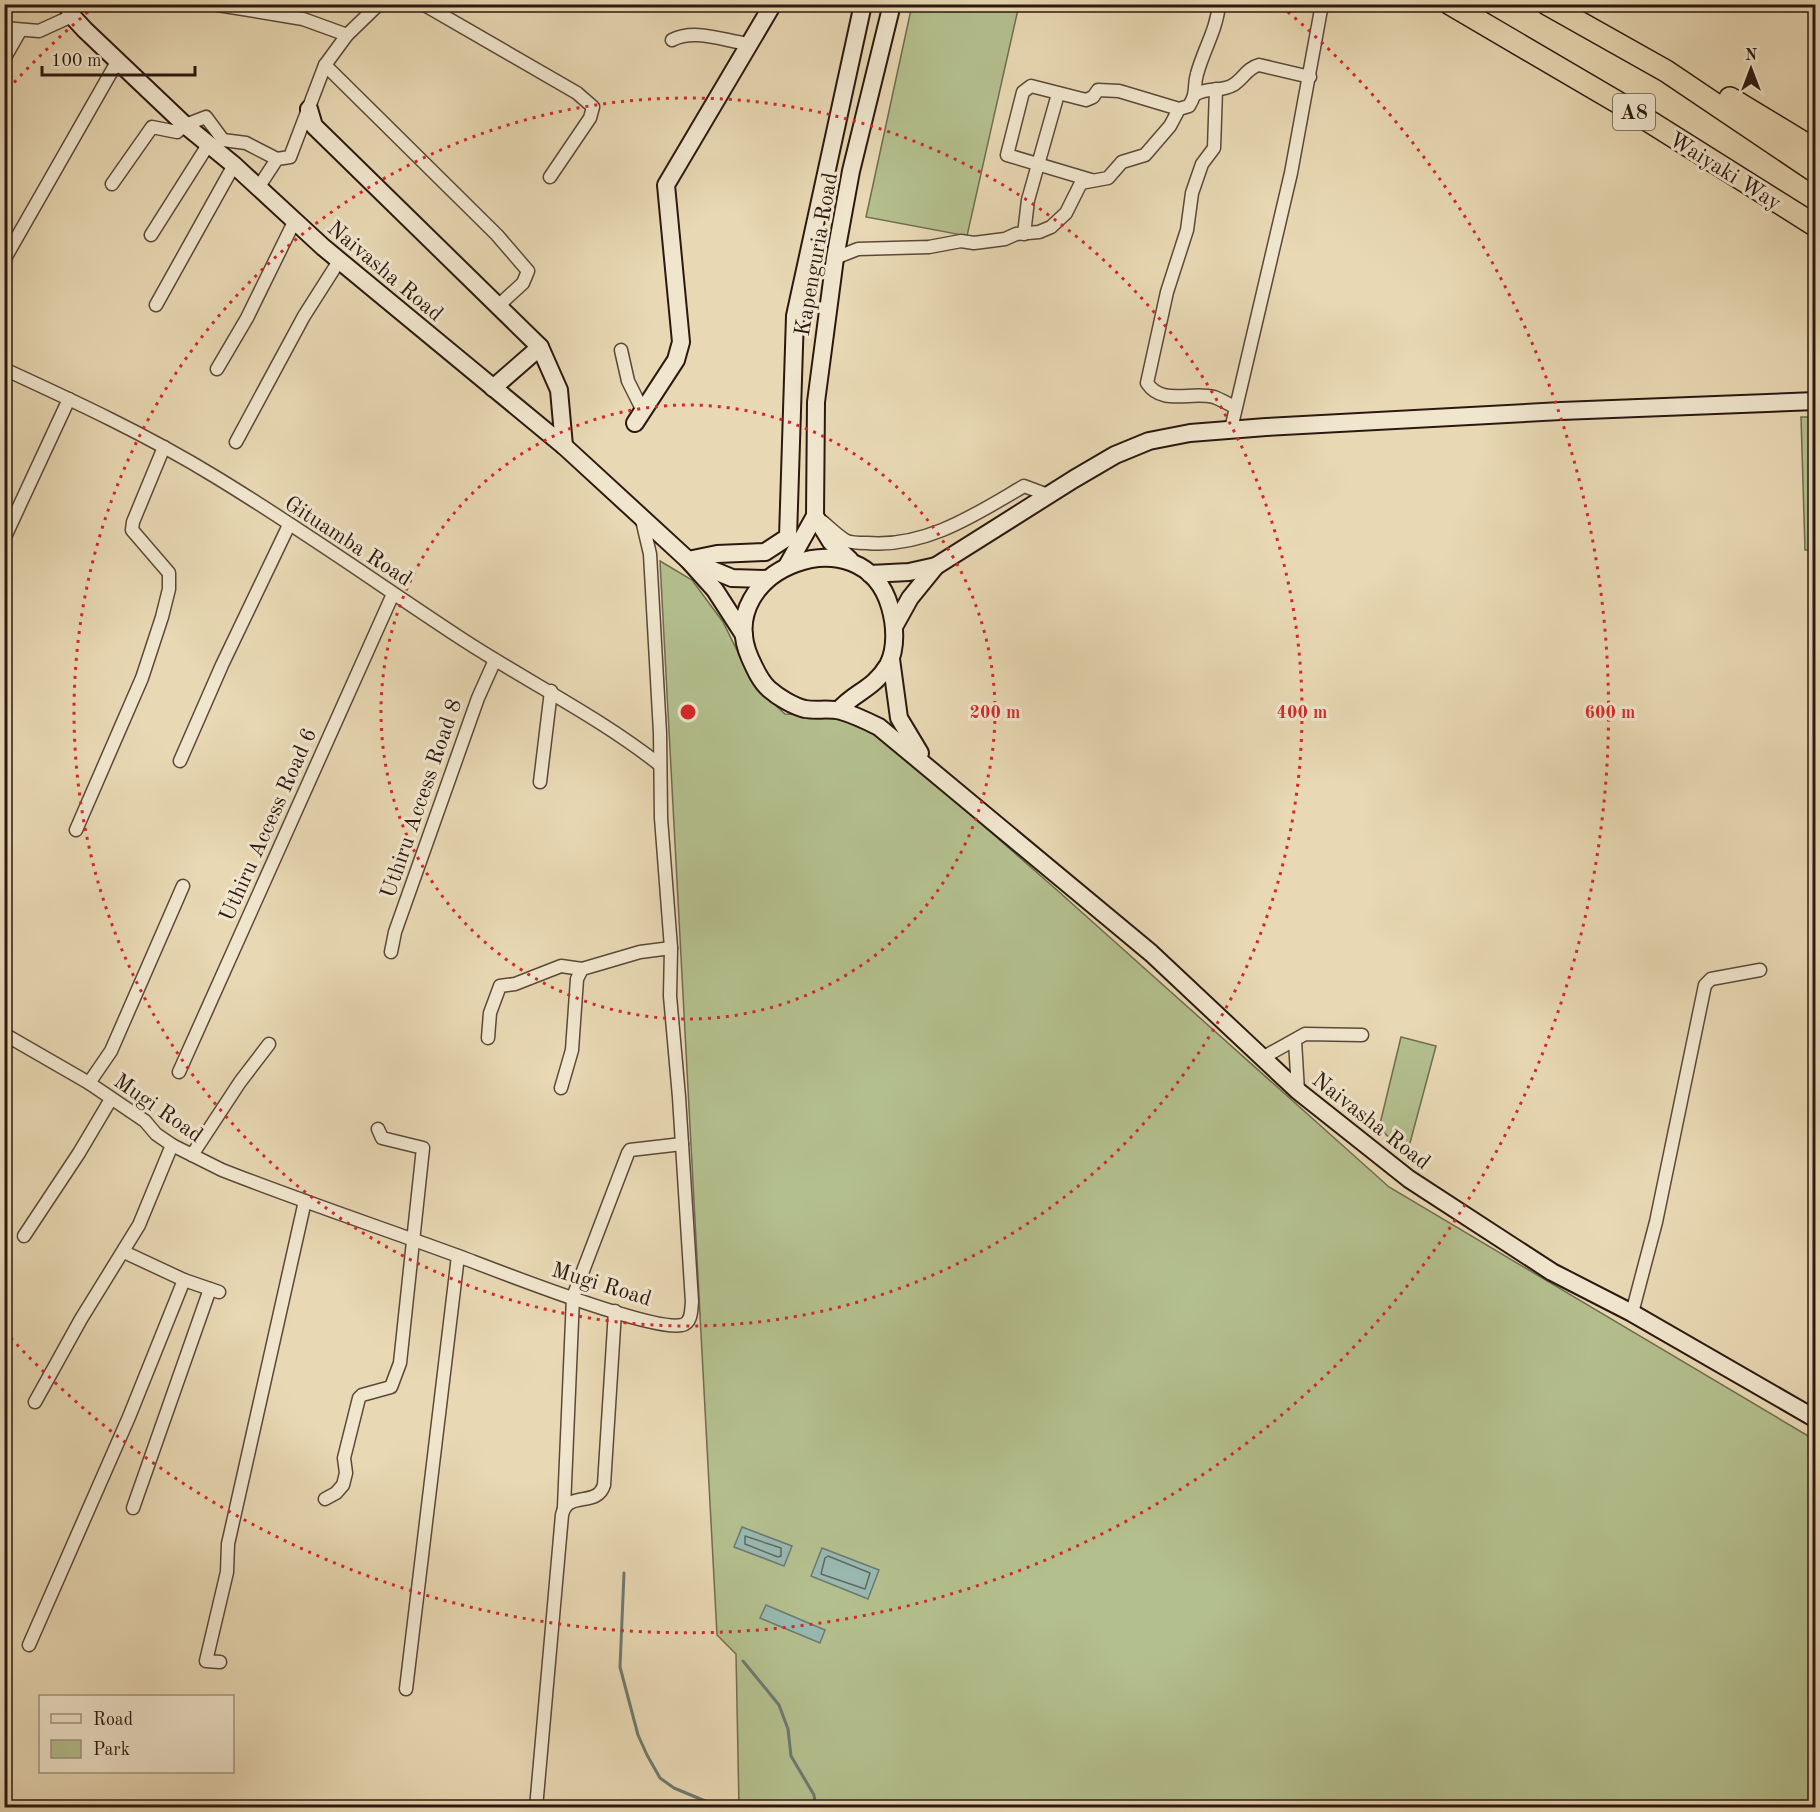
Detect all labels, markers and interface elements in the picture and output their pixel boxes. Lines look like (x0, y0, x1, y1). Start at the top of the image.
scale bar (42, 39, 195, 77)
north arrow (1721, 39, 1781, 99)
text: N (1745, 48, 1758, 64)
text: 100 m (51, 52, 102, 70)
road number: A8 (1613, 94, 1655, 130)
street label: Waiyaki Way (1665, 128, 1785, 215)
street label: Kapenguria Road (792, 171, 842, 338)
street label: Naivasha Road (323, 217, 447, 326)
street label: Gituamba Road (280, 492, 415, 591)
street label: Uthiru Access Road 8 (377, 696, 466, 901)
centre of rings (678, 702, 698, 722)
text: 200 m (970, 704, 1020, 722)
text: 400 m (1277, 704, 1327, 722)
text: 600 m (1585, 704, 1635, 722)
street label: Uthiru Access Road 6 (216, 725, 321, 925)
street label: Naivasha Road (1308, 1069, 1434, 1174)
street label: Mugi Road (109, 1070, 206, 1147)
street label: Mugi Road (549, 1259, 654, 1311)
legend (39, 1695, 234, 1773)
text: Road (93, 1711, 133, 1729)
text: Park (93, 1741, 130, 1759)

